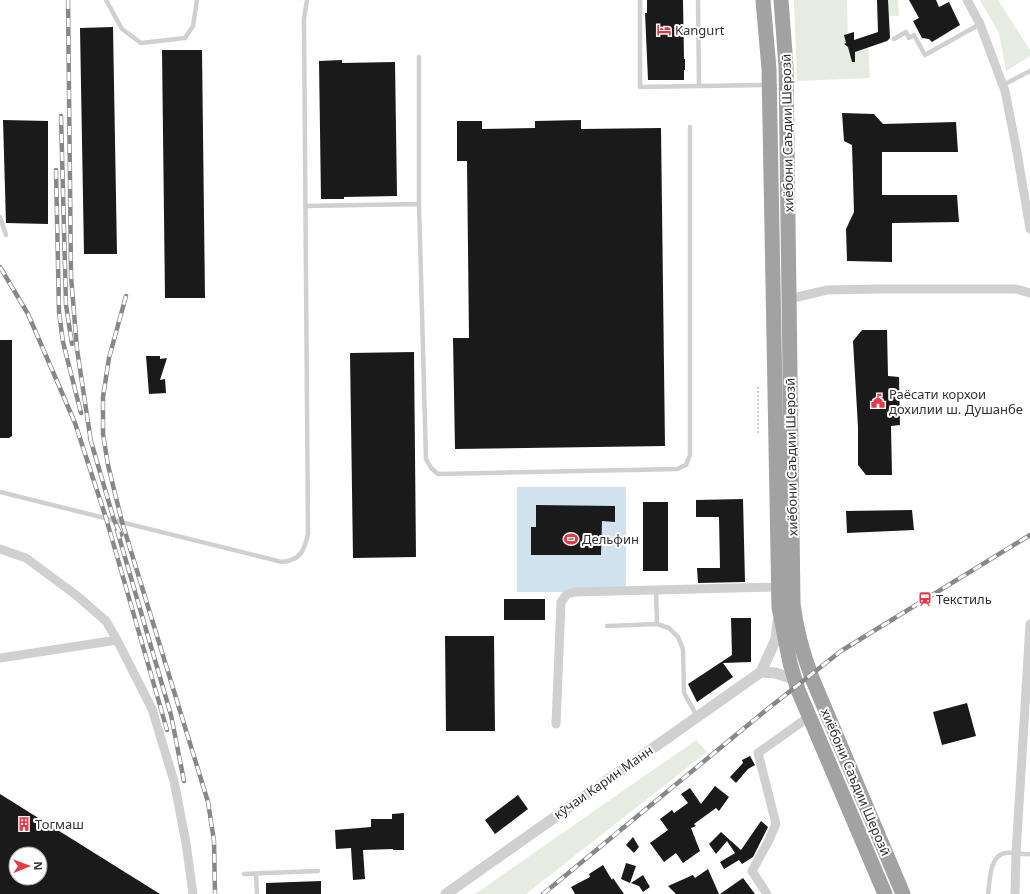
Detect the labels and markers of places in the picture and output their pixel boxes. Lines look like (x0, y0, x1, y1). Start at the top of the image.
place label: Kangurt (675, 21, 725, 39)
hotel icon: Kangurt (656, 22, 672, 38)
place label: Раёсати корхои дохилии ш. Душанбе (889, 385, 1023, 418)
public building icon: Раёсати корхои дохилии ш. Душанбе (870, 393, 886, 409)
place label: Дельфин (582, 530, 639, 548)
sports icon: Дельфин (563, 531, 579, 547)
place label: Текстиль (936, 590, 992, 608)
station icon: Текстиль (917, 591, 933, 607)
place label: Тогмаш (35, 815, 84, 833)
building icon: Тогмаш (16, 816, 32, 832)

